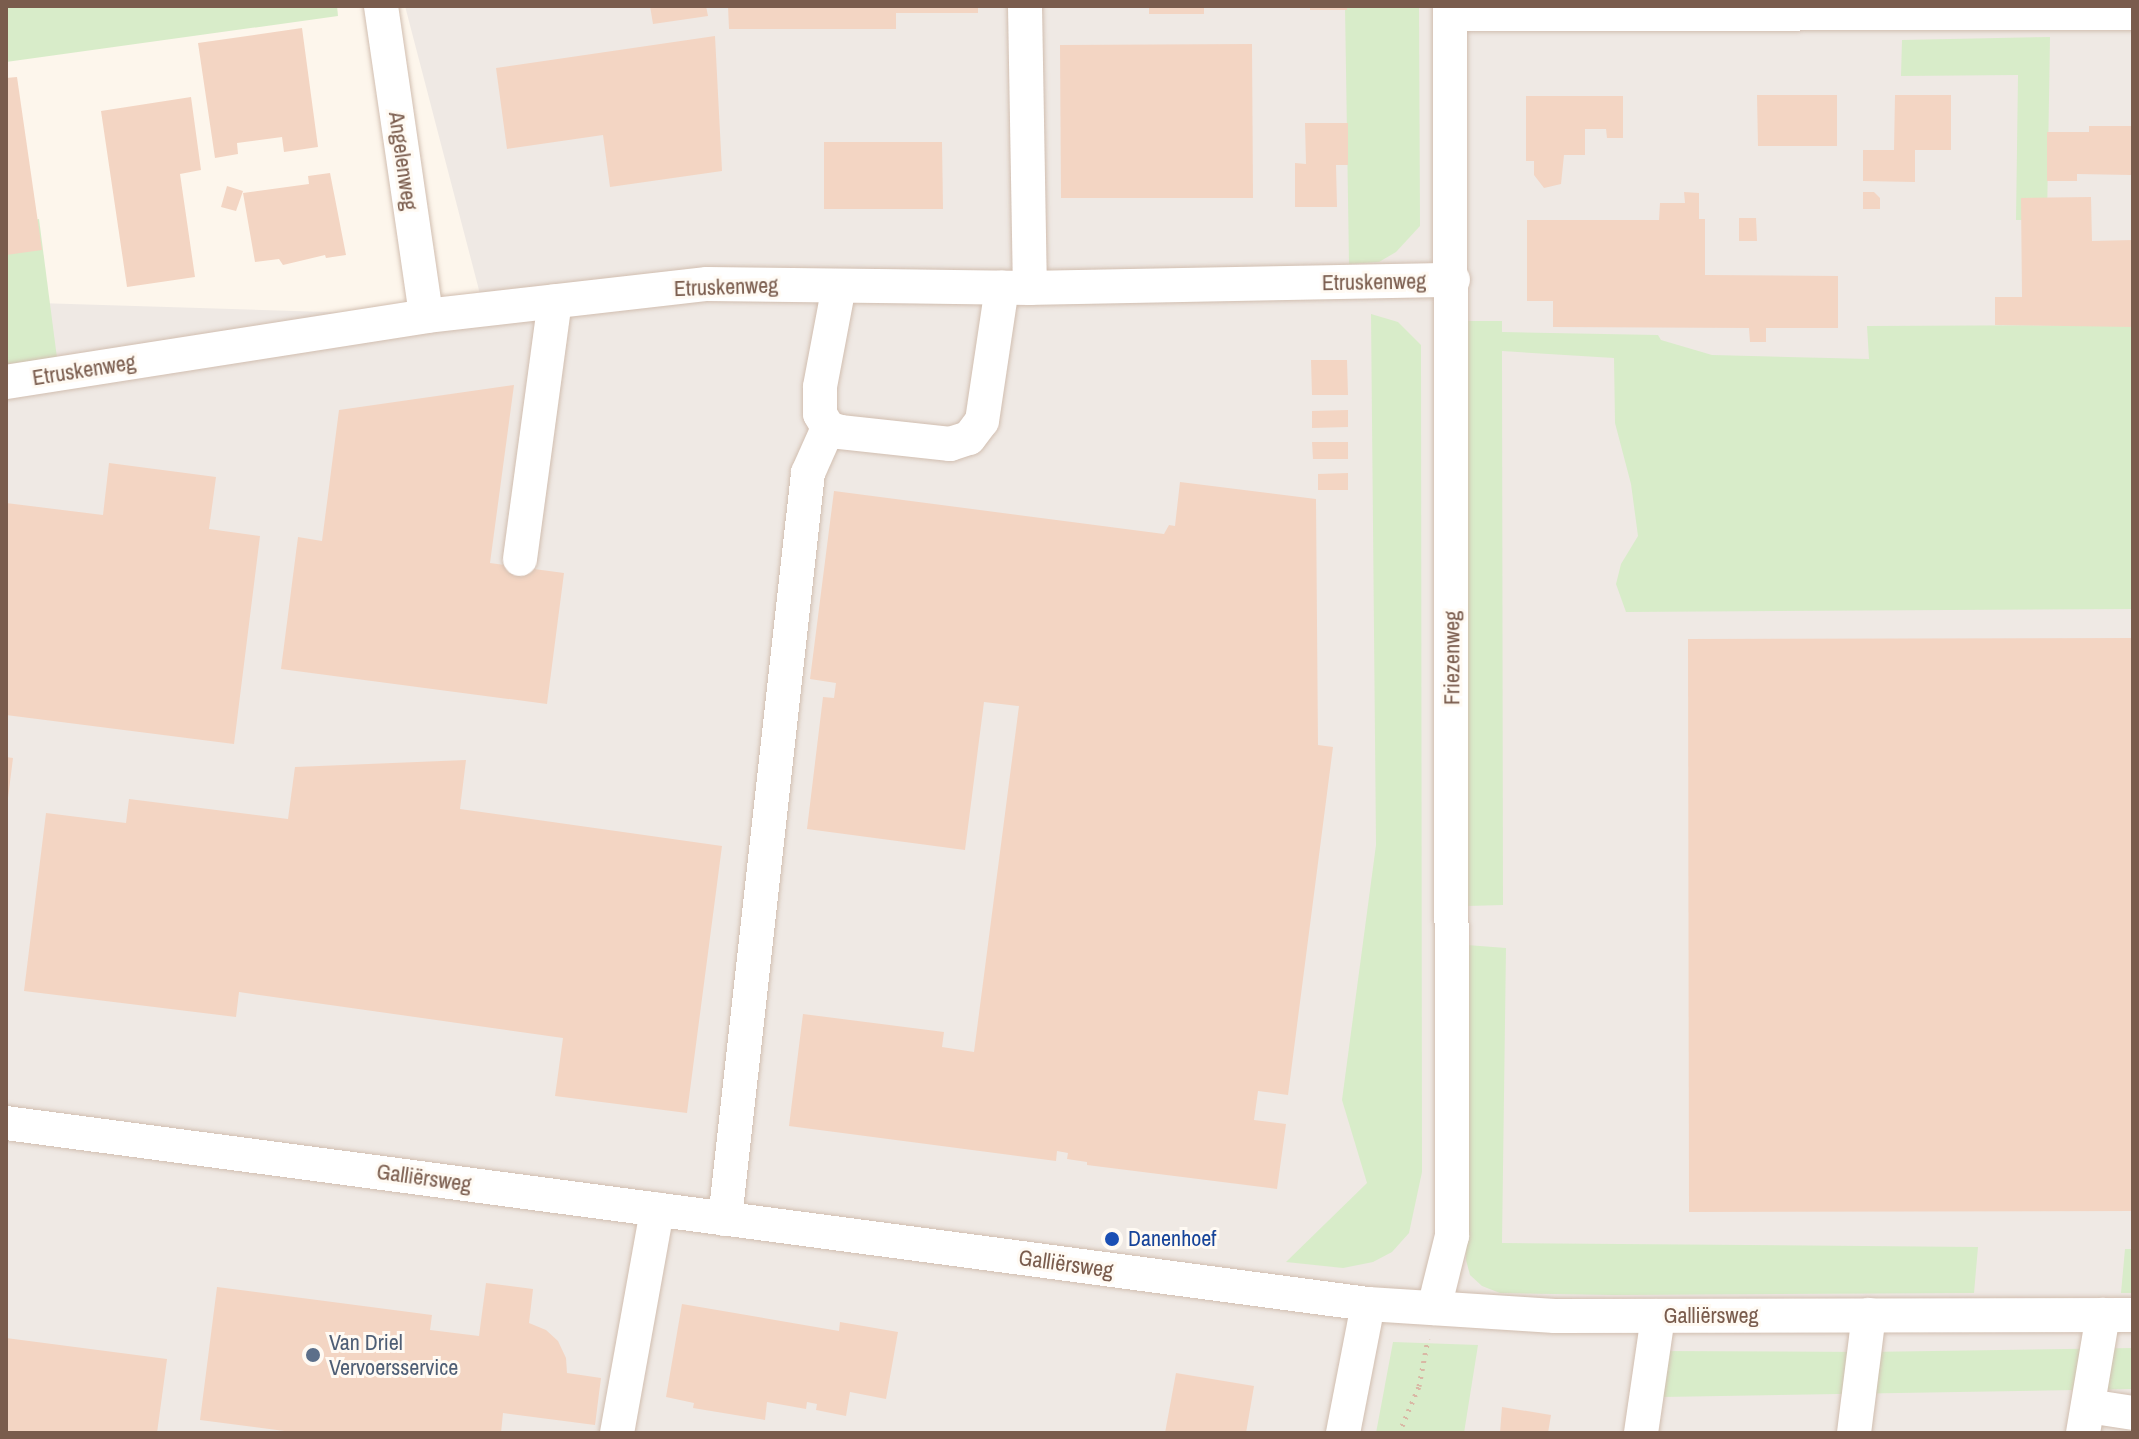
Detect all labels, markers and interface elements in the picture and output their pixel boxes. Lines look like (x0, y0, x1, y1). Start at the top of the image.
street label: Angelenweg (383, 110, 423, 212)
street label: Etruskenweg (1322, 268, 1426, 296)
street label: Etruskenweg (673, 272, 779, 302)
street label: Etruskenweg (30, 349, 138, 391)
street label: Friezenweg (1439, 611, 1465, 705)
street label: Galliërsweg (375, 1158, 473, 1198)
place label: Danenhoef (1128, 1226, 1216, 1252)
marker: Danenhoef (1103, 1230, 1121, 1248)
street label: Galliërsweg (1017, 1244, 1115, 1284)
street label: Galliërsweg (1663, 1303, 1759, 1329)
place label: Van Driel Vervoersservice (329, 1329, 458, 1380)
marker: Van Driel Vervoersservice (304, 1346, 322, 1364)

